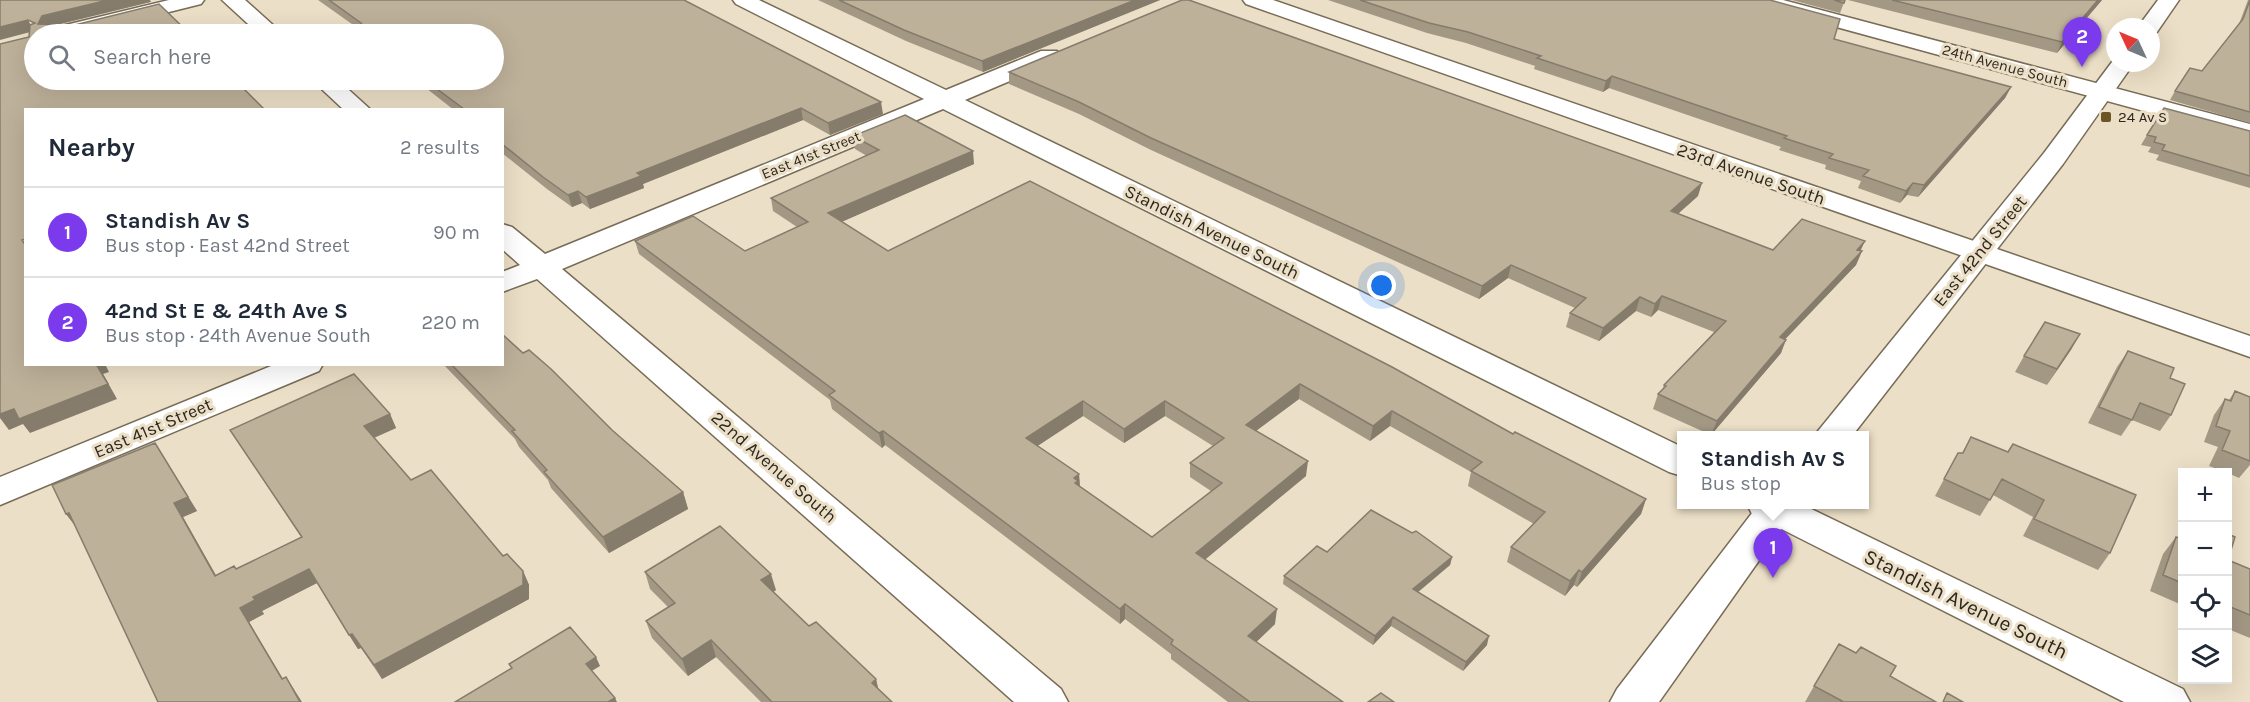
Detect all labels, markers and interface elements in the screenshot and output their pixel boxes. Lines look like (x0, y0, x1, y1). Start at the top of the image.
pin: 2 (2062, 17, 2102, 67)
north arrow (2106, 18, 2160, 72)
search box (24, 24, 504, 90)
icon: search (45, 41, 78, 74)
street label: 24th Avenue South (1940, 41, 2070, 91)
text: Search here (93, 44, 211, 70)
place label: 24 Av S (2118, 108, 2167, 126)
marker: 24 Av S (2099, 110, 2113, 124)
street label: East 41st Street (759, 127, 864, 183)
text: Nearby (48, 132, 135, 163)
text: 2 results (400, 136, 480, 159)
street label: 23rd Avenue South (1674, 138, 1828, 210)
street label: Standish Avenue South (1121, 180, 1303, 284)
street label: East 42nd Street (1929, 191, 2032, 311)
text: Standish Av S (105, 208, 250, 234)
text: 1 (64, 221, 71, 244)
text: 90 m (433, 221, 480, 244)
text: Bus stop · East 42nd Street (105, 234, 350, 257)
your location (1367, 271, 1396, 300)
text: 42nd St E & 24th Ave S (105, 298, 348, 324)
text: 2 (61, 311, 74, 334)
text: 220 m (421, 311, 480, 334)
text: Bus stop · 24th Avenue South (105, 324, 371, 347)
street label: East 41st Street (91, 393, 216, 463)
street label: 22nd Avenue South (707, 406, 841, 528)
popup (1677, 431, 1869, 509)
text: Standish Av S (1700, 446, 1846, 472)
map controls (2178, 468, 2232, 684)
button: + (2178, 468, 2232, 522)
text: Bus stop (1700, 472, 1781, 495)
button: − (2178, 522, 2232, 576)
pin: 1 (1754, 528, 1792, 578)
street label: Standish Avenue South (1860, 544, 2072, 664)
button: locate (2178, 576, 2232, 630)
button: layers (2178, 630, 2232, 684)

